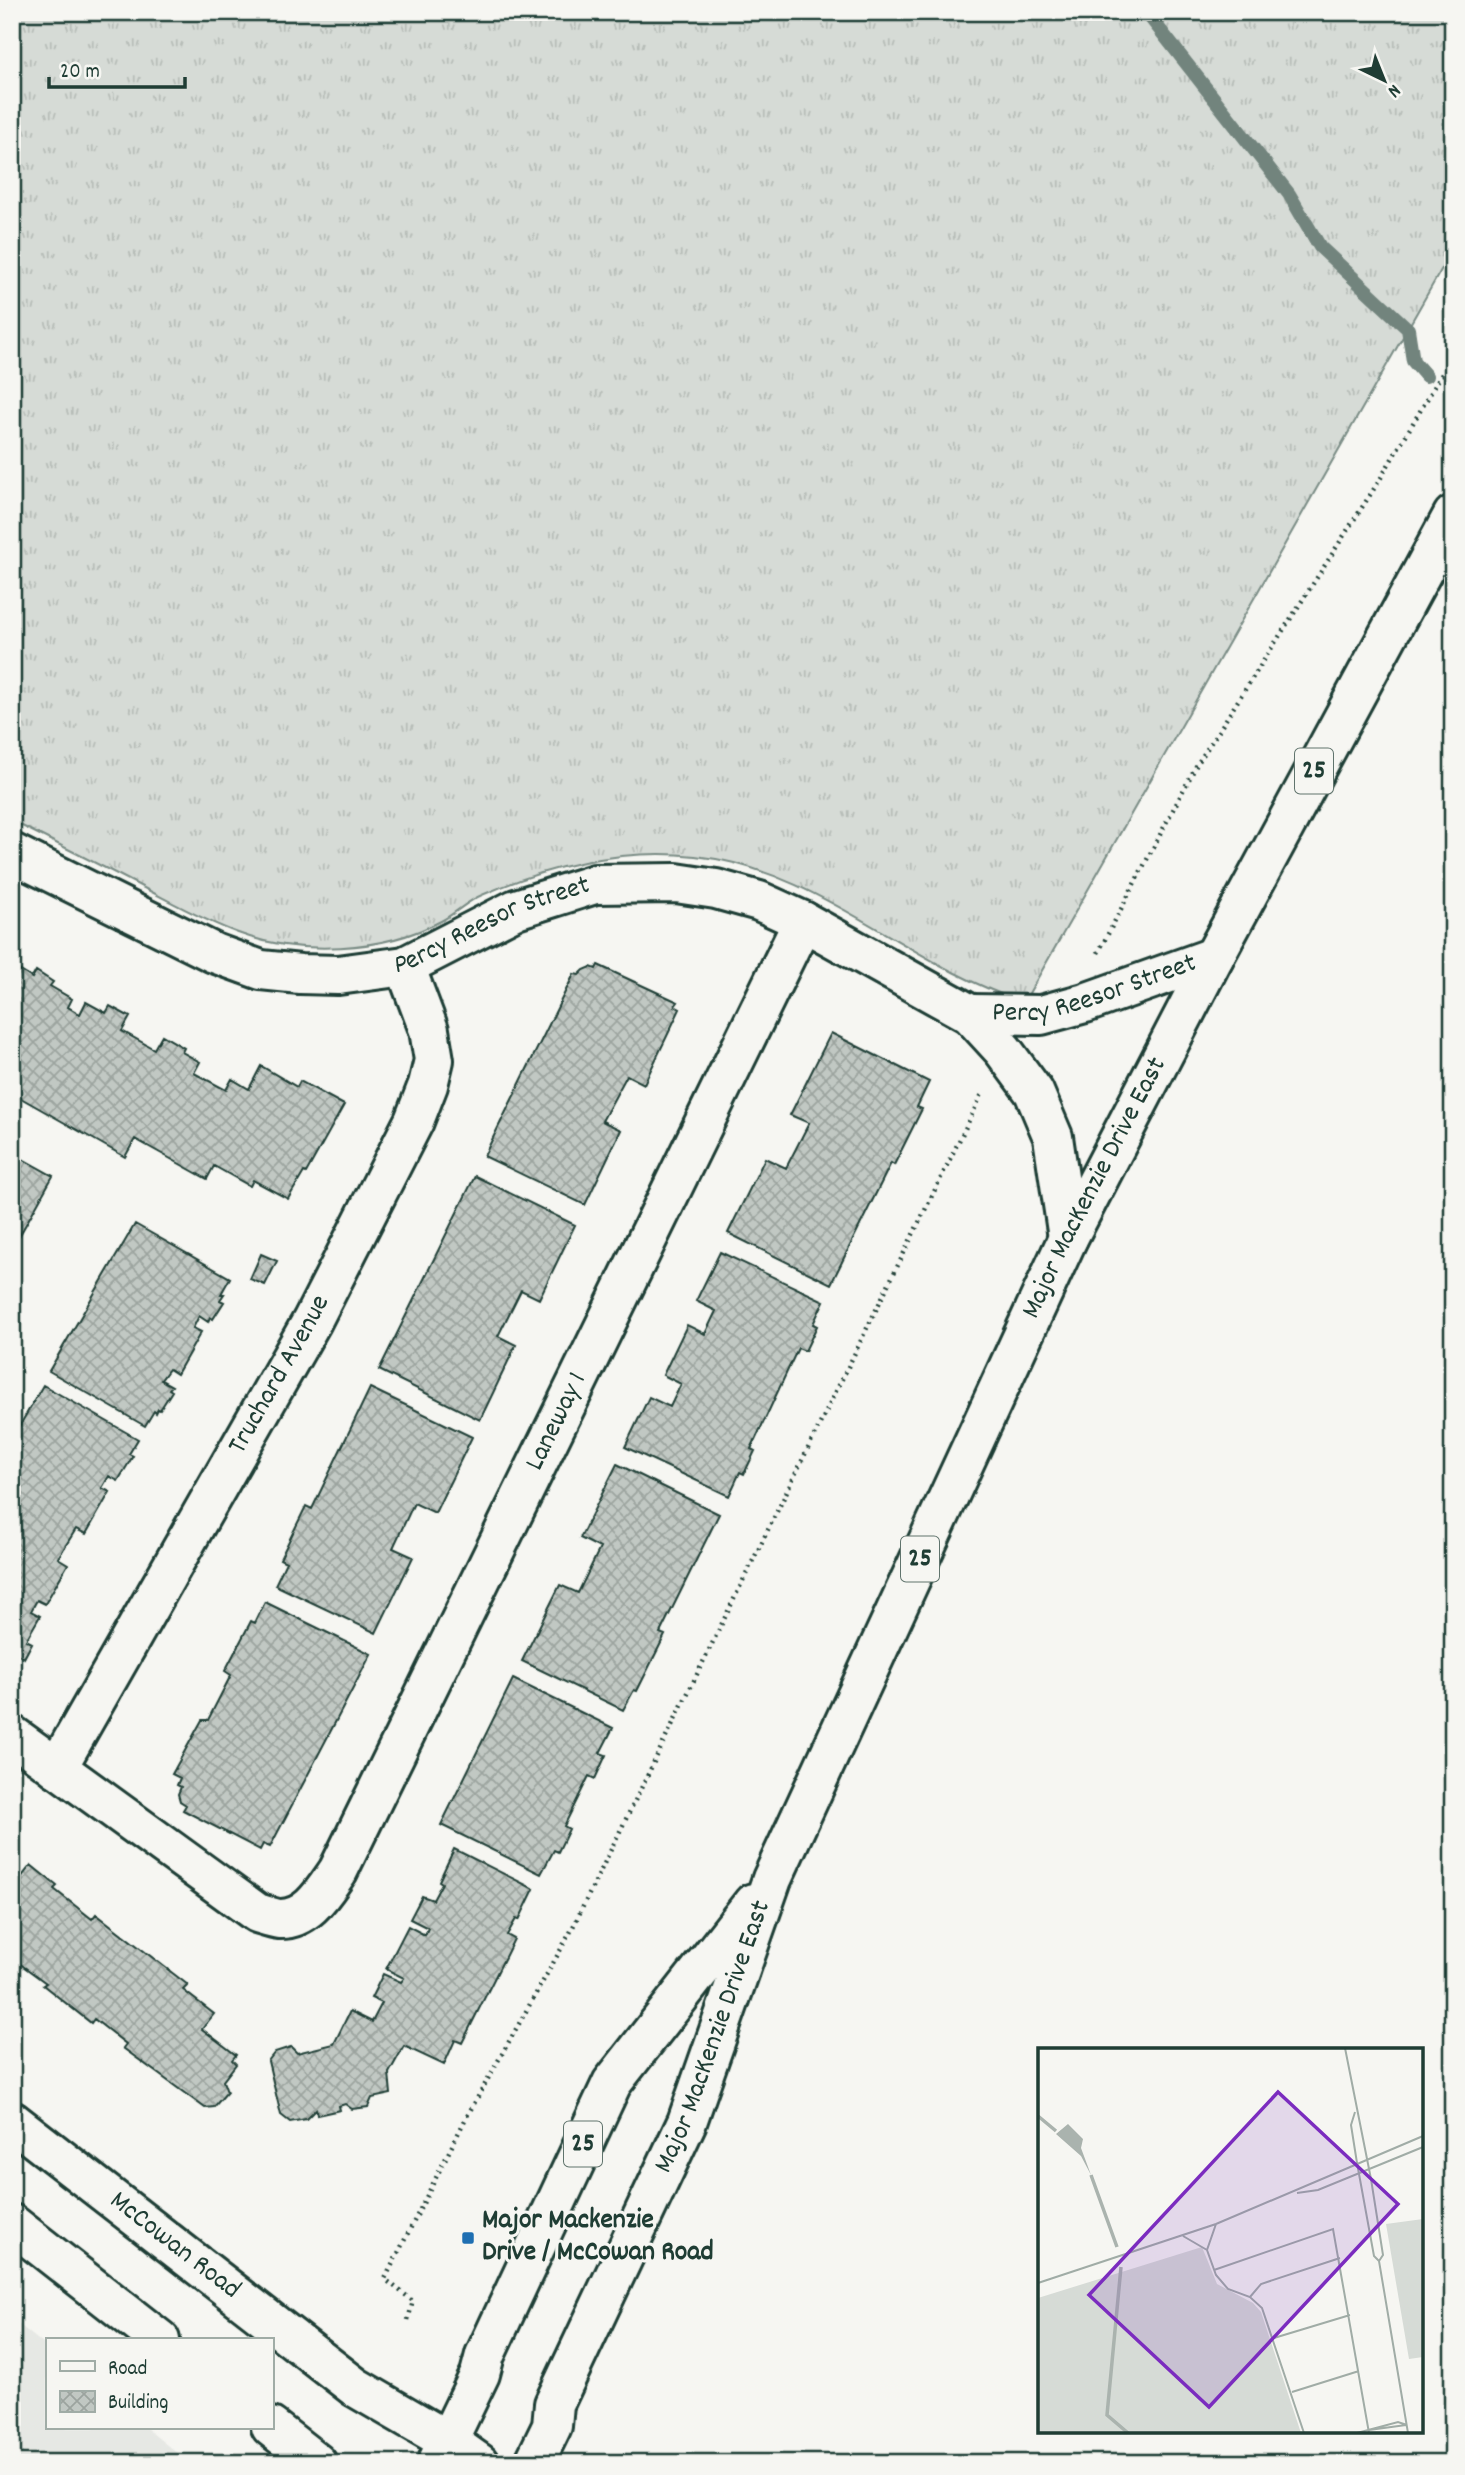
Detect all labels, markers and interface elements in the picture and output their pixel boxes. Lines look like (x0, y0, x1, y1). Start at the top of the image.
scale bar (49, 46, 186, 90)
north arrow (1350, 46, 1420, 116)
text: 20 m (60, 58, 100, 88)
text: N (1381, 77, 1406, 103)
road number: 25 (1295, 748, 1333, 793)
street label: Percy Reesor Street (392, 867, 595, 987)
street label: Percy Reesor Street (992, 945, 1202, 1035)
street label: Major MacKenzie Drive East (1013, 1051, 1178, 1326)
street label: Truchard Avenue (220, 1289, 342, 1462)
street label: Laneway 1 (517, 1366, 599, 1478)
road number: 25 (901, 1536, 939, 1582)
street label: Major MacKenzie Drive East (645, 1895, 783, 2180)
inset map (1038, 2048, 1423, 2433)
road number: 25 (564, 2122, 602, 2166)
street label: McCowan Road (100, 2183, 248, 2311)
place label: Major Mackenzie Drive / McCowan Road (482, 2202, 714, 2274)
marker: Major Mackenzie Drive / McCowan Road (460, 2230, 476, 2246)
legend (46, 2338, 273, 2430)
text: Road (108, 2355, 147, 2385)
text: Building (108, 2389, 168, 2419)

